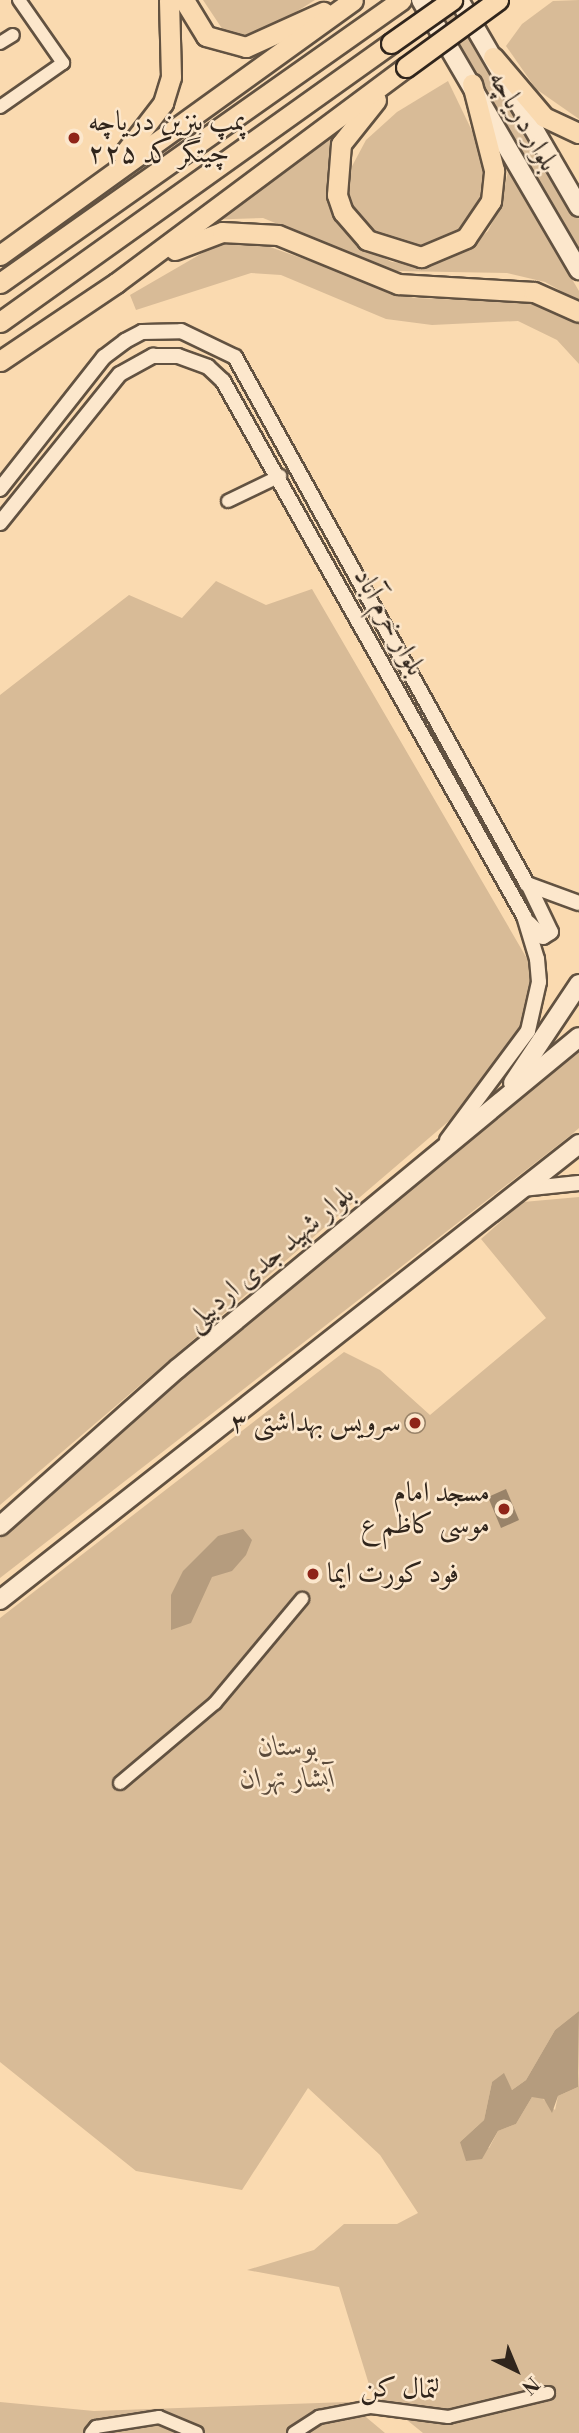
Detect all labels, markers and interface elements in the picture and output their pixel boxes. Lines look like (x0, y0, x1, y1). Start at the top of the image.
street label: بلوار دریاچه (481, 65, 565, 177)
place label: پمپ بنزین دریاچه چیتگر کد ۲۲۵ (88, 105, 246, 171)
marker: پمپ بنزین دریاچه چیتگر کد ۲۲۵ (66, 130, 82, 146)
street label: بلوار خرم آباد (346, 562, 432, 682)
street label: بلوار شهید جدی اردبیلی (179, 1178, 361, 1338)
place label: سرویس بهداشتی ۳ (231, 1406, 401, 1440)
marker: سرویس بهداشتی ۳ (407, 1415, 423, 1431)
place label: مسجد امام موسی کاظم ع (361, 1476, 490, 1542)
marker: مسجد امام موسی کاظم ع (496, 1501, 512, 1517)
place label: فود کورت ایما (327, 1557, 459, 1591)
marker: فود کورت ایما (305, 1566, 321, 1582)
park label: بوستان آبشار تهران (240, 1730, 336, 1796)
north arrow (481, 2335, 551, 2405)
street label: لتمال کن (360, 2371, 440, 2407)
text: N (517, 2371, 544, 2399)

